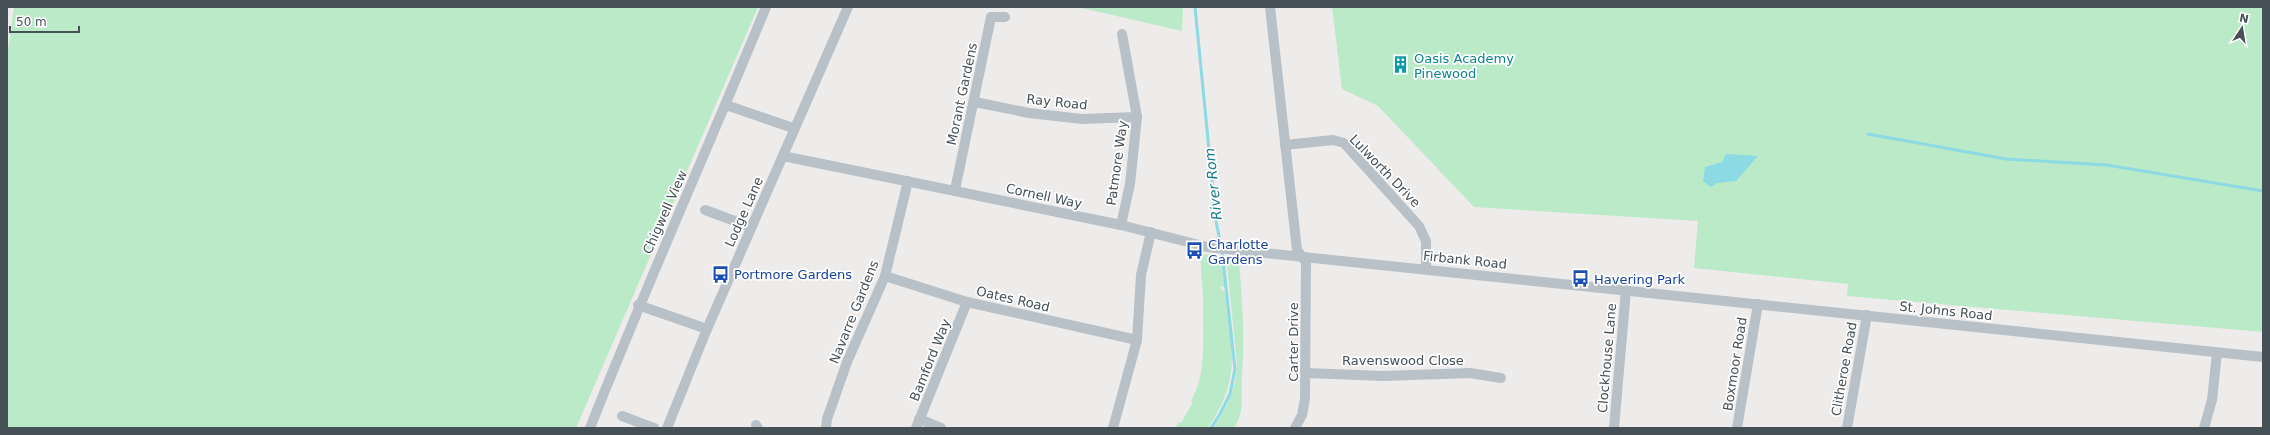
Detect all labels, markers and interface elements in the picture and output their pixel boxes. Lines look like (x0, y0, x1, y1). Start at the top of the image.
scale bar (10, 8, 79, 34)
north arrow (2222, 8, 2262, 48)
text: N (2238, 11, 2250, 26)
text: 50 m (16, 15, 47, 29)
street label: Morant Gardens (944, 41, 980, 147)
place label: Oasis Academy Pinewood (1414, 51, 1514, 81)
building icon: Oasis Academy Pinewood (1391, 55, 1411, 75)
street label: Ray Road (1026, 91, 1088, 113)
street label: Patmore Way (1104, 119, 1130, 207)
street label: Lulworth Drive (1347, 132, 1423, 210)
water label: River Rom (1201, 147, 1225, 221)
street label: Chigwell View (640, 168, 690, 256)
street label: Lodge Lane (722, 175, 766, 249)
street label: Cornell Way (1005, 181, 1084, 211)
place label: Charlotte Gardens (1208, 237, 1268, 267)
bus stop icon: Charlotte Gardens (1185, 241, 1205, 261)
street label: Firbank Road (1422, 248, 1508, 272)
street label: Navarre Gardens (826, 258, 882, 366)
bus stop icon: Portmore Gardens (711, 264, 731, 284)
place label: Portmore Gardens (734, 267, 852, 282)
bus stop icon: Havering Park (1571, 269, 1591, 289)
place label: Havering Park (1594, 272, 1686, 287)
street label: Oates Road (975, 283, 1051, 315)
street label: St. Johns Road (1899, 299, 1993, 323)
street label: Carter Drive (1286, 302, 1301, 382)
street label: Clockhouse Lane (1595, 303, 1619, 413)
street label: Bamford Way (907, 316, 953, 403)
street label: Boxmoor Road (1720, 316, 1750, 412)
street label: Clitheroe Road (1828, 321, 1860, 417)
street label: Ravenswood Close (1342, 353, 1464, 368)

